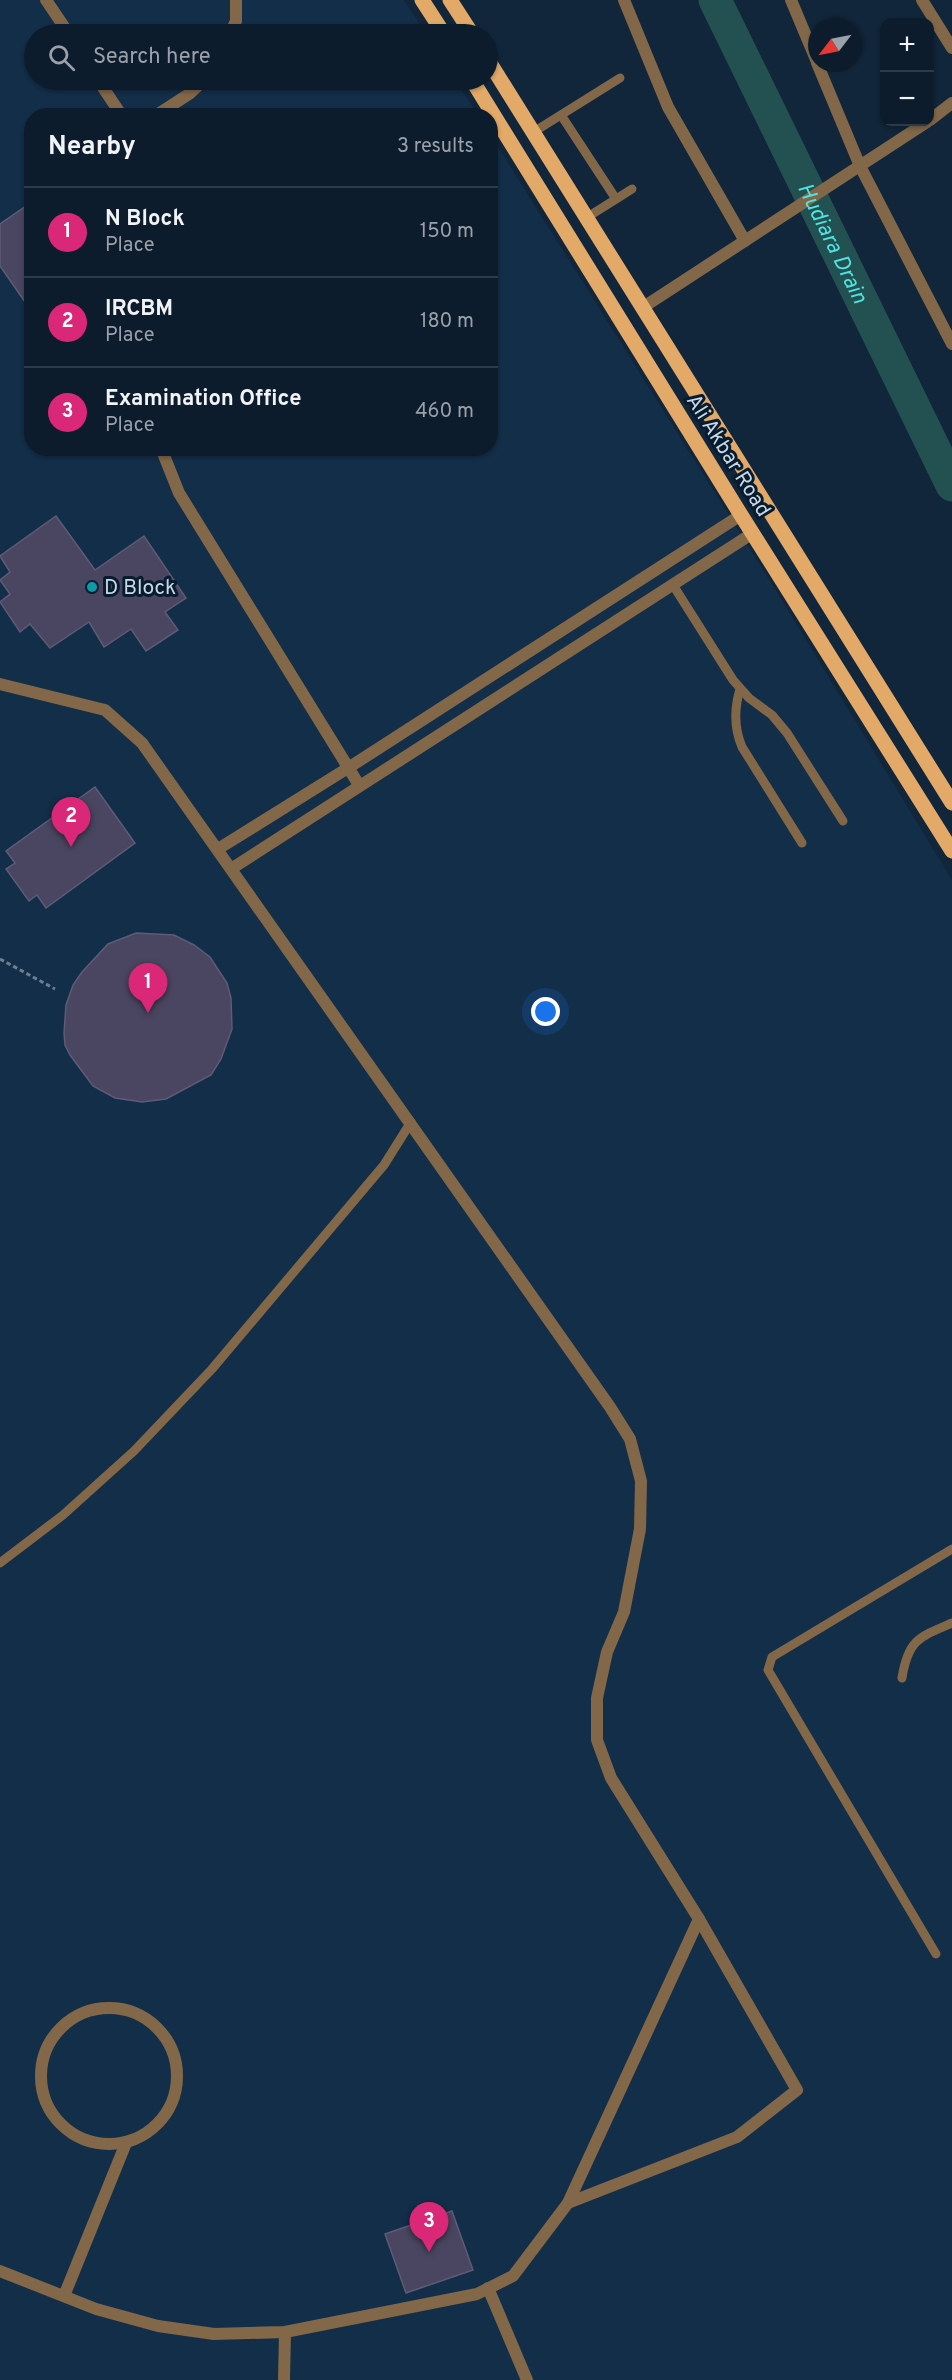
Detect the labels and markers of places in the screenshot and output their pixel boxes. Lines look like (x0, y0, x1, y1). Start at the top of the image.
place label: D Block (104, 575, 176, 602)
marker: D Block (85, 580, 99, 594)
pin: 2 (52, 798, 90, 847)
pin: 1 (128, 964, 168, 1013)
pin: 3 (410, 2202, 448, 2252)

